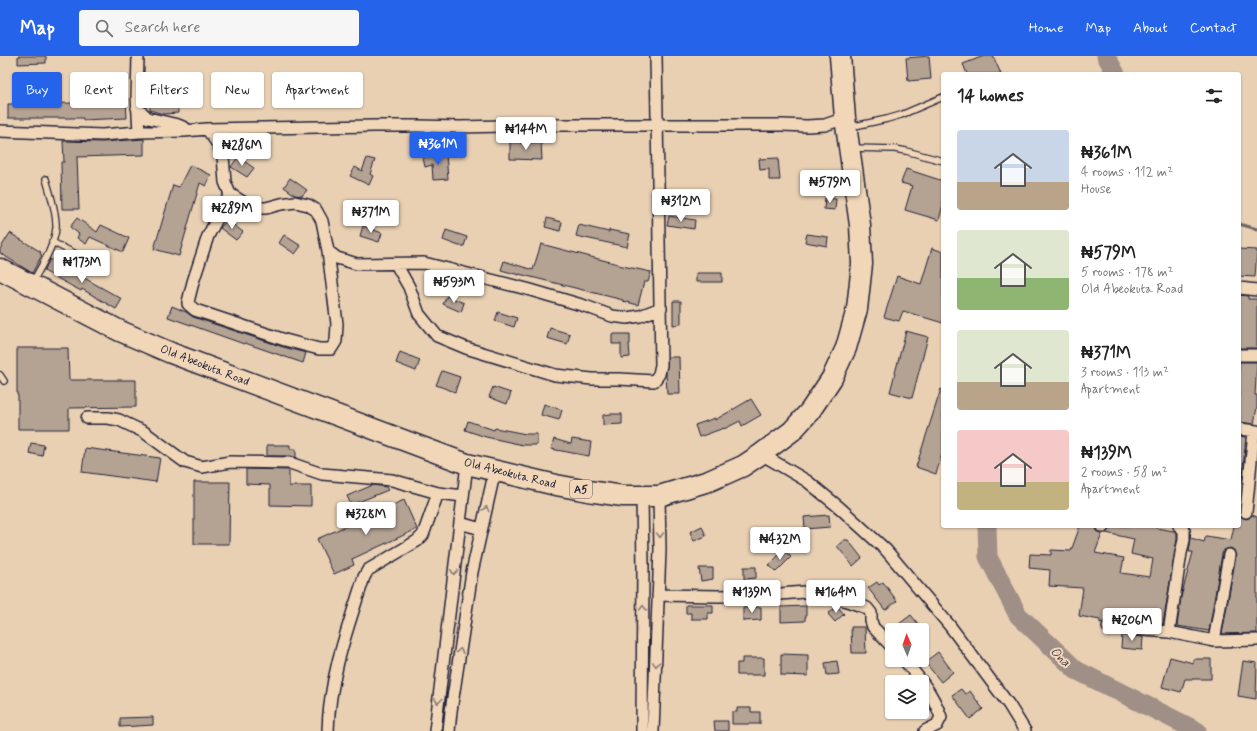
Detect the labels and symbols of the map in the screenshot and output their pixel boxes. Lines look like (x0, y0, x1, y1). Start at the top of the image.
pin: ₦144M (498, 117, 554, 151)
pin: ₦361M (410, 132, 466, 166)
pin: ₦286M (214, 133, 270, 167)
pin: ₦579M (802, 170, 858, 204)
pin: ₦312M (653, 189, 709, 223)
pin: ₦289M (204, 196, 260, 230)
pin: ₦371M (343, 200, 399, 234)
pin: ₦173M (54, 250, 110, 284)
pin: ₦593M (426, 270, 482, 304)
street label: Old Abeokuta Road (158, 342, 252, 390)
street label: Old Abeokuta Road (462, 455, 557, 493)
road number: A5 (570, 480, 592, 498)
pin: ₦328M (338, 502, 394, 536)
one-way arrow (481, 506, 489, 512)
pin: ₦432M (752, 527, 808, 561)
one-way arrow (656, 532, 664, 538)
one-way arrow (450, 569, 459, 575)
pin: ₦139M (724, 580, 780, 614)
pin: ₦164M (808, 580, 864, 614)
one-way arrow (639, 605, 647, 611)
pin: ₦206M (1104, 608, 1160, 642)
north arrow (885, 623, 929, 667)
water label: Ona (1046, 643, 1074, 671)
one-way arrow (455, 648, 464, 654)
one-way arrow (651, 661, 660, 667)
one-way arrow (434, 698, 443, 704)

